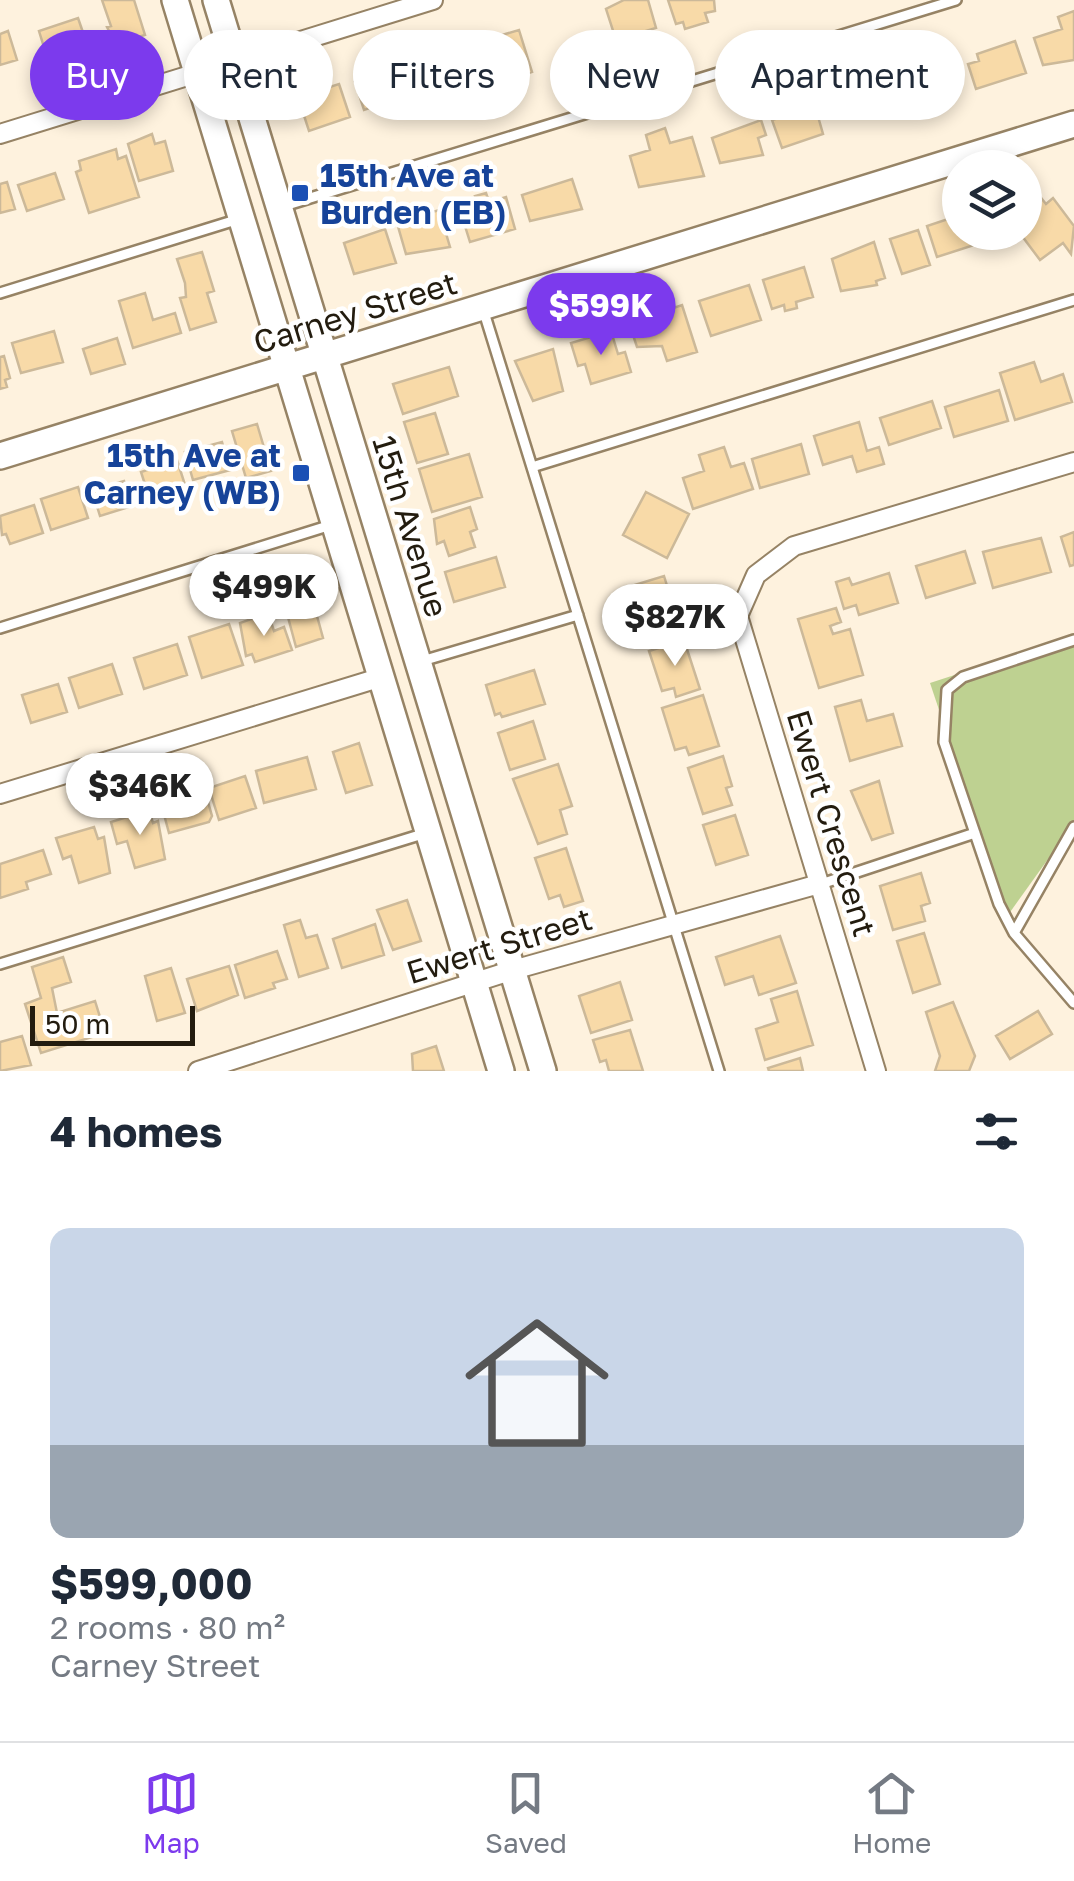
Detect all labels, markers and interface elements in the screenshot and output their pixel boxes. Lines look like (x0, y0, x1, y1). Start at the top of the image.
chip: Buy (30, 30, 164, 120)
chip: Rent (184, 30, 333, 120)
chip: Filters (353, 30, 530, 120)
chip: New (550, 30, 695, 120)
chip: Apartment (715, 30, 965, 120)
map controls (942, 150, 1042, 250)
button: layers (942, 150, 1042, 250)
place label: 15th Ave at Burden (EB) (320, 156, 506, 231)
marker: 15th Ave at Burden (EB) (289, 182, 311, 204)
street label: Carney Street (249, 263, 461, 361)
pin: $599K (531, 273, 671, 358)
text: $599K (549, 286, 653, 324)
street label: 15th Avenue (365, 431, 457, 621)
place label: 15th Ave at Carney (WB) (84, 436, 281, 511)
marker: 15th Ave at Carney (WB) (290, 462, 312, 484)
pin: $499K (194, 554, 334, 639)
text: $499K (211, 567, 317, 605)
pin: $827K (605, 584, 745, 669)
text: $827K (624, 597, 726, 635)
street label: Ewert Crescent (779, 705, 885, 941)
pin: $346K (70, 753, 210, 838)
text: $346K (88, 766, 192, 804)
street label: Ewert Street (402, 899, 596, 991)
scale bar (30, 1001, 195, 1046)
text: 50 m (45, 1007, 110, 1040)
icon: filters (969, 1104, 1024, 1159)
text: 4 homes (50, 1106, 222, 1156)
icon: home (447, 1293, 627, 1473)
text: $599,000 (50, 1558, 252, 1608)
text: 2 rooms · 80 m² (50, 1608, 285, 1646)
text: Carney Street (50, 1646, 261, 1684)
tab: Map (143, 1766, 200, 1859)
tab: Saved (485, 1766, 567, 1859)
tab: Home (852, 1766, 931, 1859)

